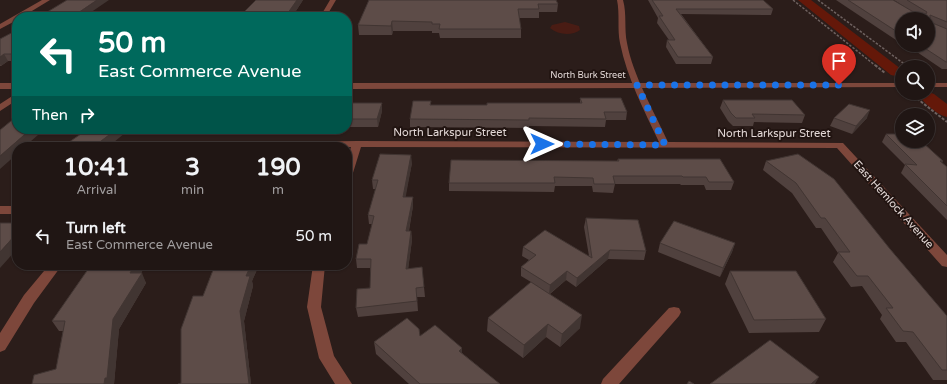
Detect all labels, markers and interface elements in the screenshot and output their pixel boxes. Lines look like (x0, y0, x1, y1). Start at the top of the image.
map controls (895, 12, 935, 148)
button: sound (895, 12, 935, 52)
text: 50 m (98, 26, 166, 60)
icon: left (32, 28, 84, 80)
pin (822, 44, 856, 85)
icon: arrive (828, 50, 850, 72)
text: East Commerce Avenue (98, 60, 301, 82)
button: search (895, 60, 935, 100)
street label: North Burk Street (550, 70, 626, 81)
icon: right (76, 104, 98, 126)
text: Then (32, 106, 68, 124)
button: layers (895, 108, 935, 148)
position arrow (521, 123, 563, 165)
street label: North Larkspur Street (393, 126, 507, 139)
street label: North Larkspur Street (717, 127, 831, 140)
text: 10:41 (63, 153, 130, 182)
text: 3 (185, 153, 200, 182)
text: 190 (255, 153, 301, 182)
street label: East Hemlock Avenue (851, 158, 936, 251)
text: Arrival (76, 182, 117, 198)
text: min (181, 182, 204, 198)
text: m (272, 182, 284, 198)
text: Turn left (66, 219, 126, 237)
icon: left (32, 225, 54, 247)
text: 50 m (295, 227, 332, 245)
text: East Commerce Avenue (66, 237, 213, 253)

